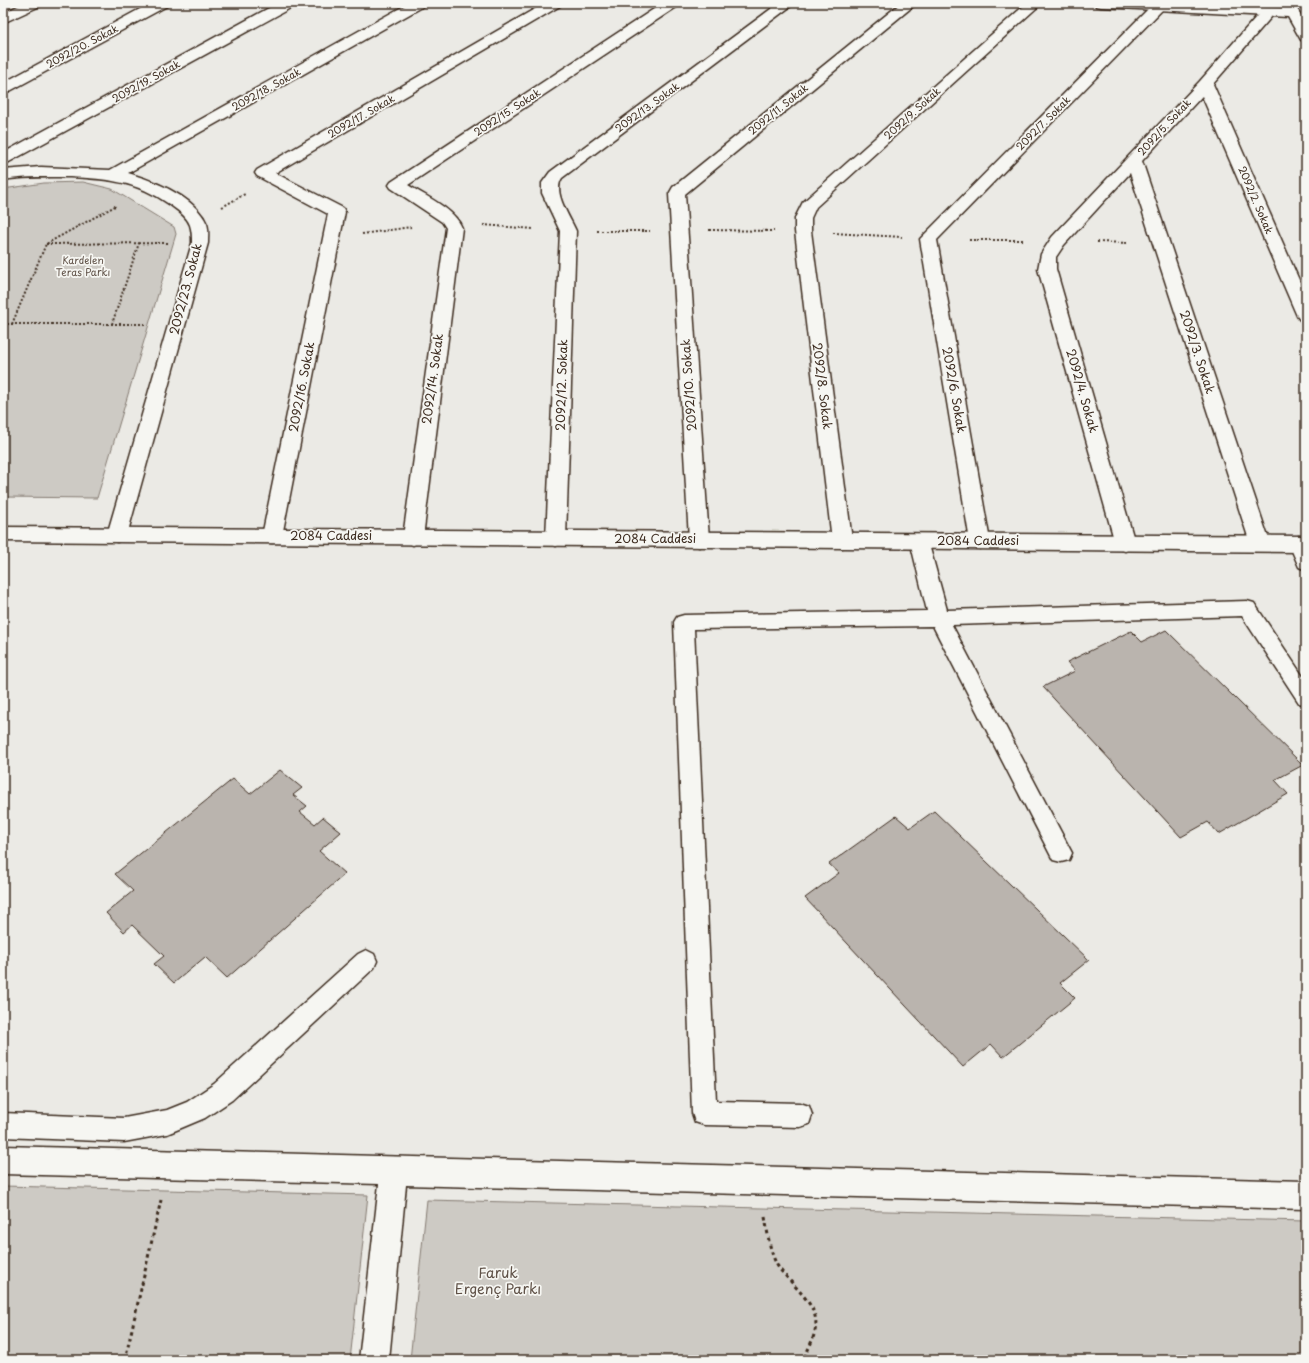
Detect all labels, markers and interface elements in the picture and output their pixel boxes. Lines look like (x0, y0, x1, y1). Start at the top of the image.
street label: 2092/20. Sokak (43, 20, 121, 71)
street label: 2092/19. Sokak (109, 56, 183, 105)
street label: 2092/18. Sokak (229, 63, 303, 114)
street label: 2092/13. Sokak (611, 78, 682, 135)
street label: 2092/11. Sokak (744, 80, 811, 138)
street label: 2092/9. Sokak (880, 83, 943, 142)
street label: 2092/15. Sokak (471, 84, 543, 139)
street label: 2092/17. Sokak (324, 90, 397, 141)
street label: 2092/7. Sokak (1012, 92, 1073, 153)
street label: 2092/5. Sokak (1133, 95, 1194, 158)
street label: 2092/2. Sokak (1235, 164, 1278, 236)
street label: 2092/23. Sokak (164, 241, 206, 337)
park label: Kardelen Teras Parkı (56, 252, 110, 279)
street label: 2092/3. Sokak (1176, 308, 1220, 396)
street label: 2092/14. Sokak (417, 332, 447, 425)
street label: 2092/10. Sokak (676, 338, 700, 432)
street label: 2092/12. Sokak (550, 339, 572, 431)
street label: 2092/16. Sokak (283, 340, 319, 434)
street label: 2092/8. Sokak (809, 341, 837, 430)
street label: 2092/6. Sokak (939, 345, 971, 434)
street label: 2092/4. Sokak (1062, 347, 1104, 435)
street label: 2084 Caddesi (290, 526, 372, 544)
street label: 2084 Caddesi (614, 529, 696, 547)
street label: 2084 Caddesi (937, 531, 1019, 549)
park label: Faruk Ergenç Parkı (455, 1262, 541, 1299)

